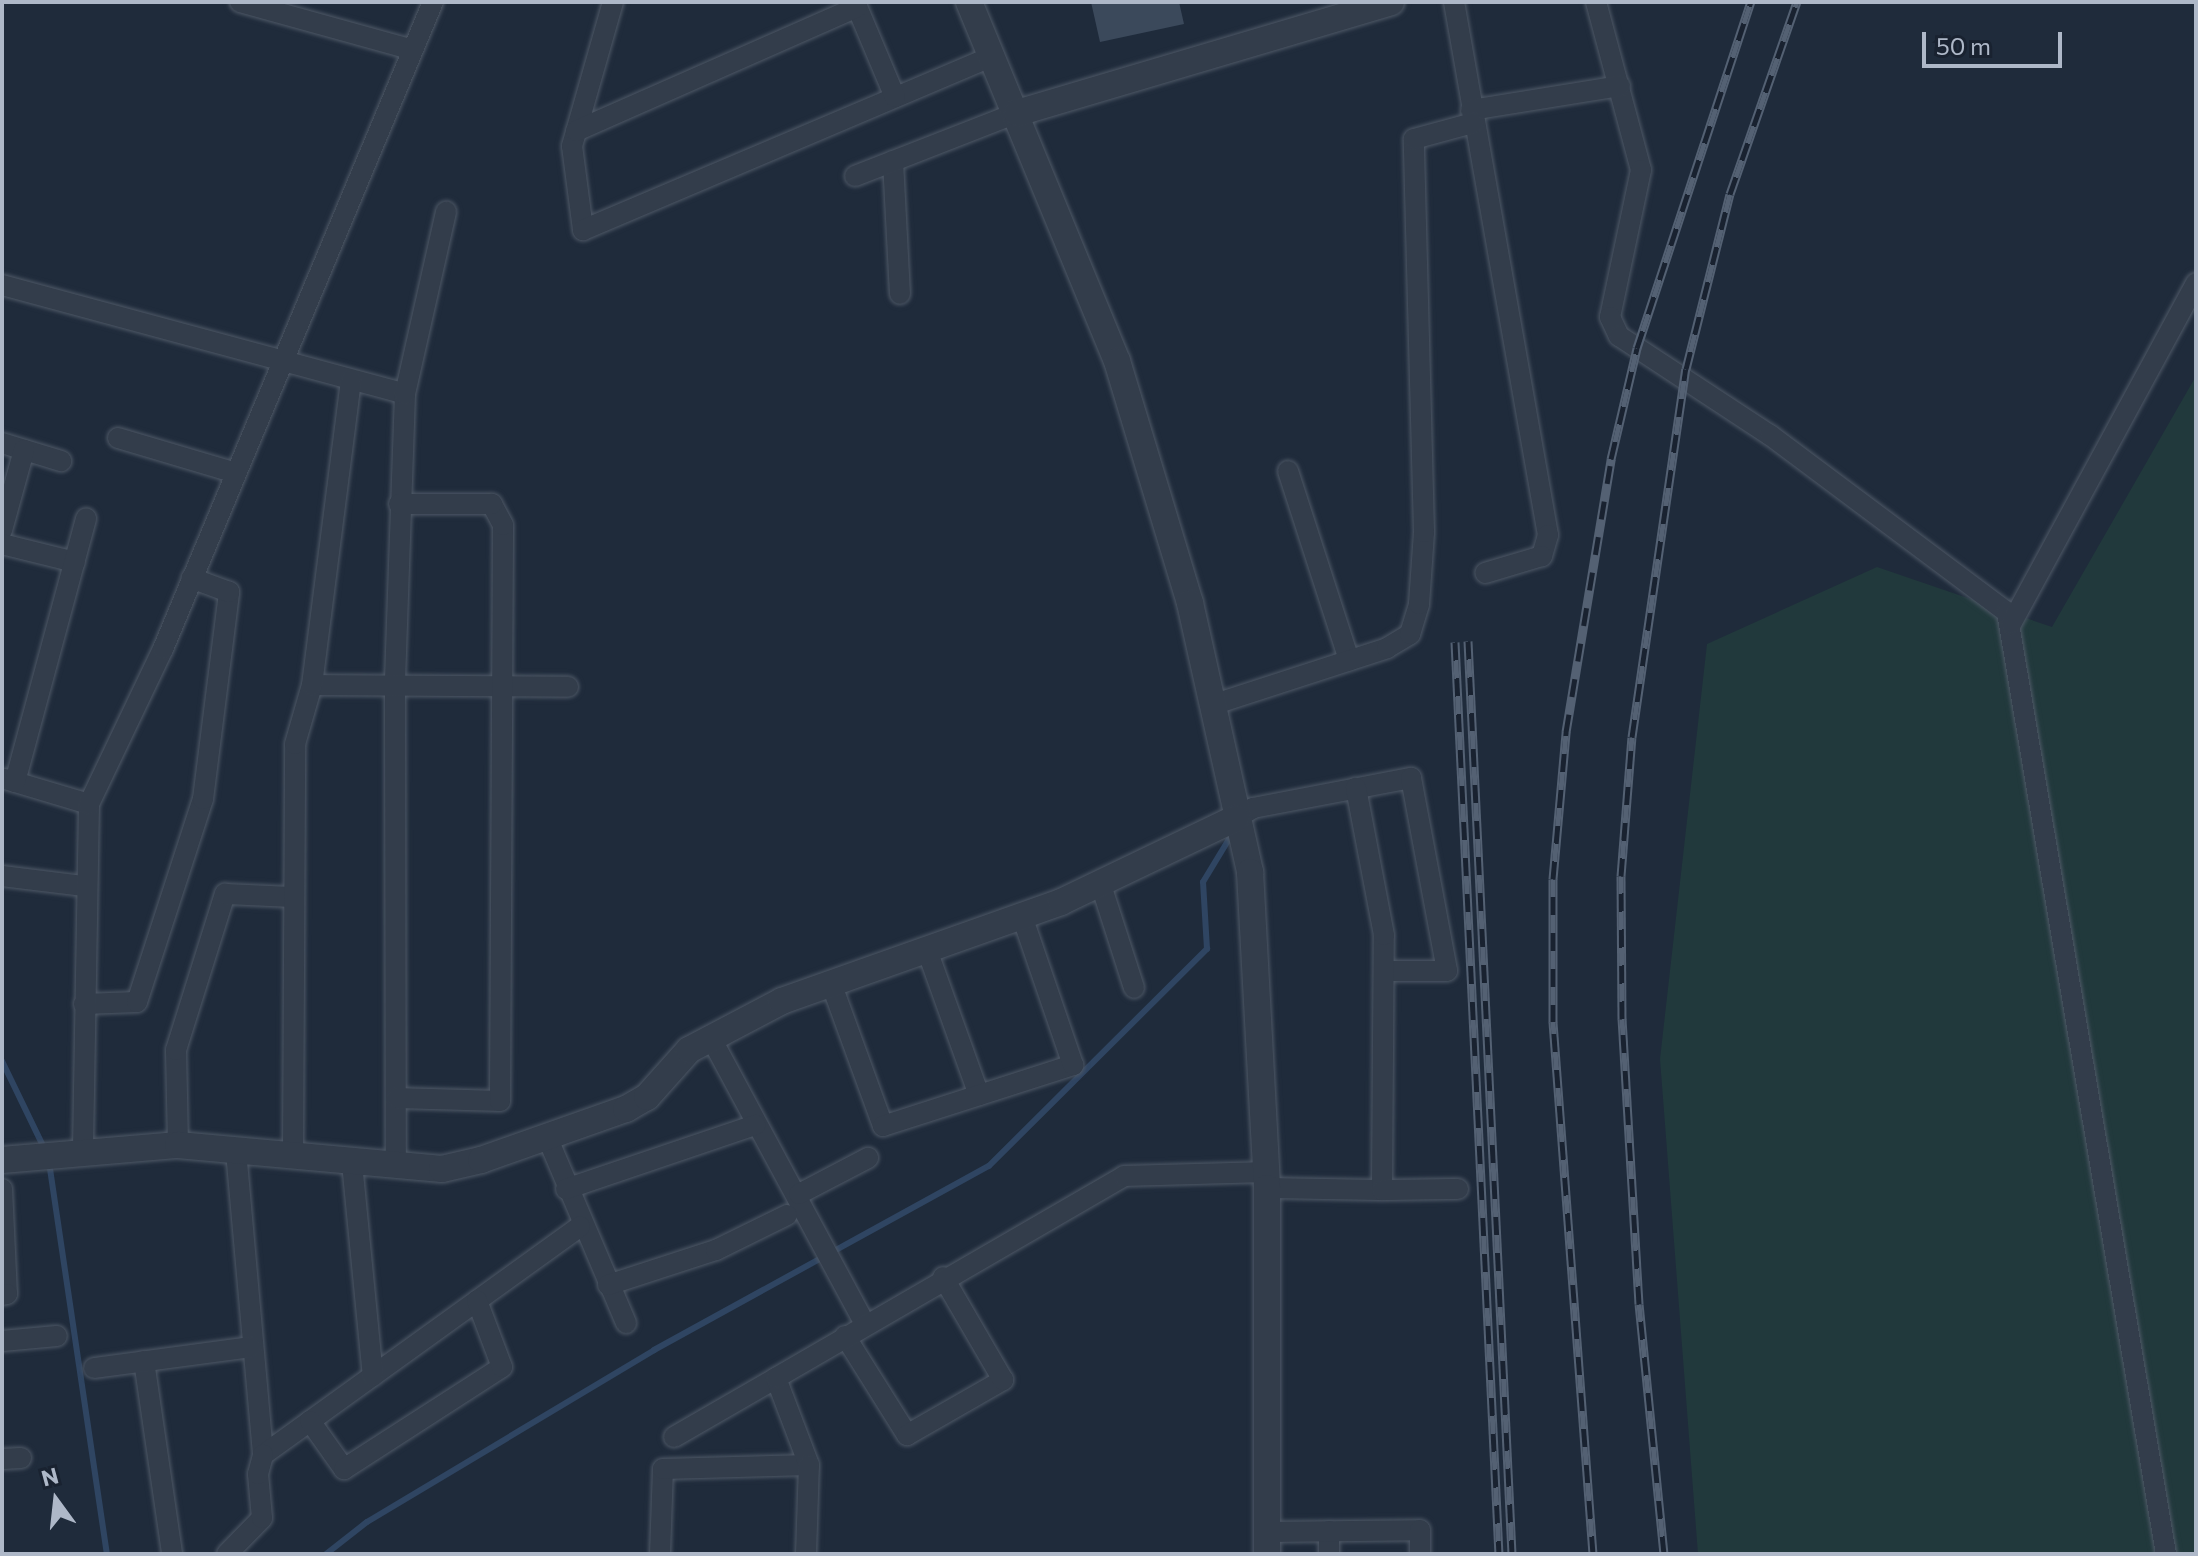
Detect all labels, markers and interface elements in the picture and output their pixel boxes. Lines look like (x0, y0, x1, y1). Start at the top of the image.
scale bar (1926, 16, 2066, 66)
text: 50 m (1936, 31, 1991, 60)
north arrow (16, 1460, 96, 1540)
text: N (38, 1461, 61, 1492)

